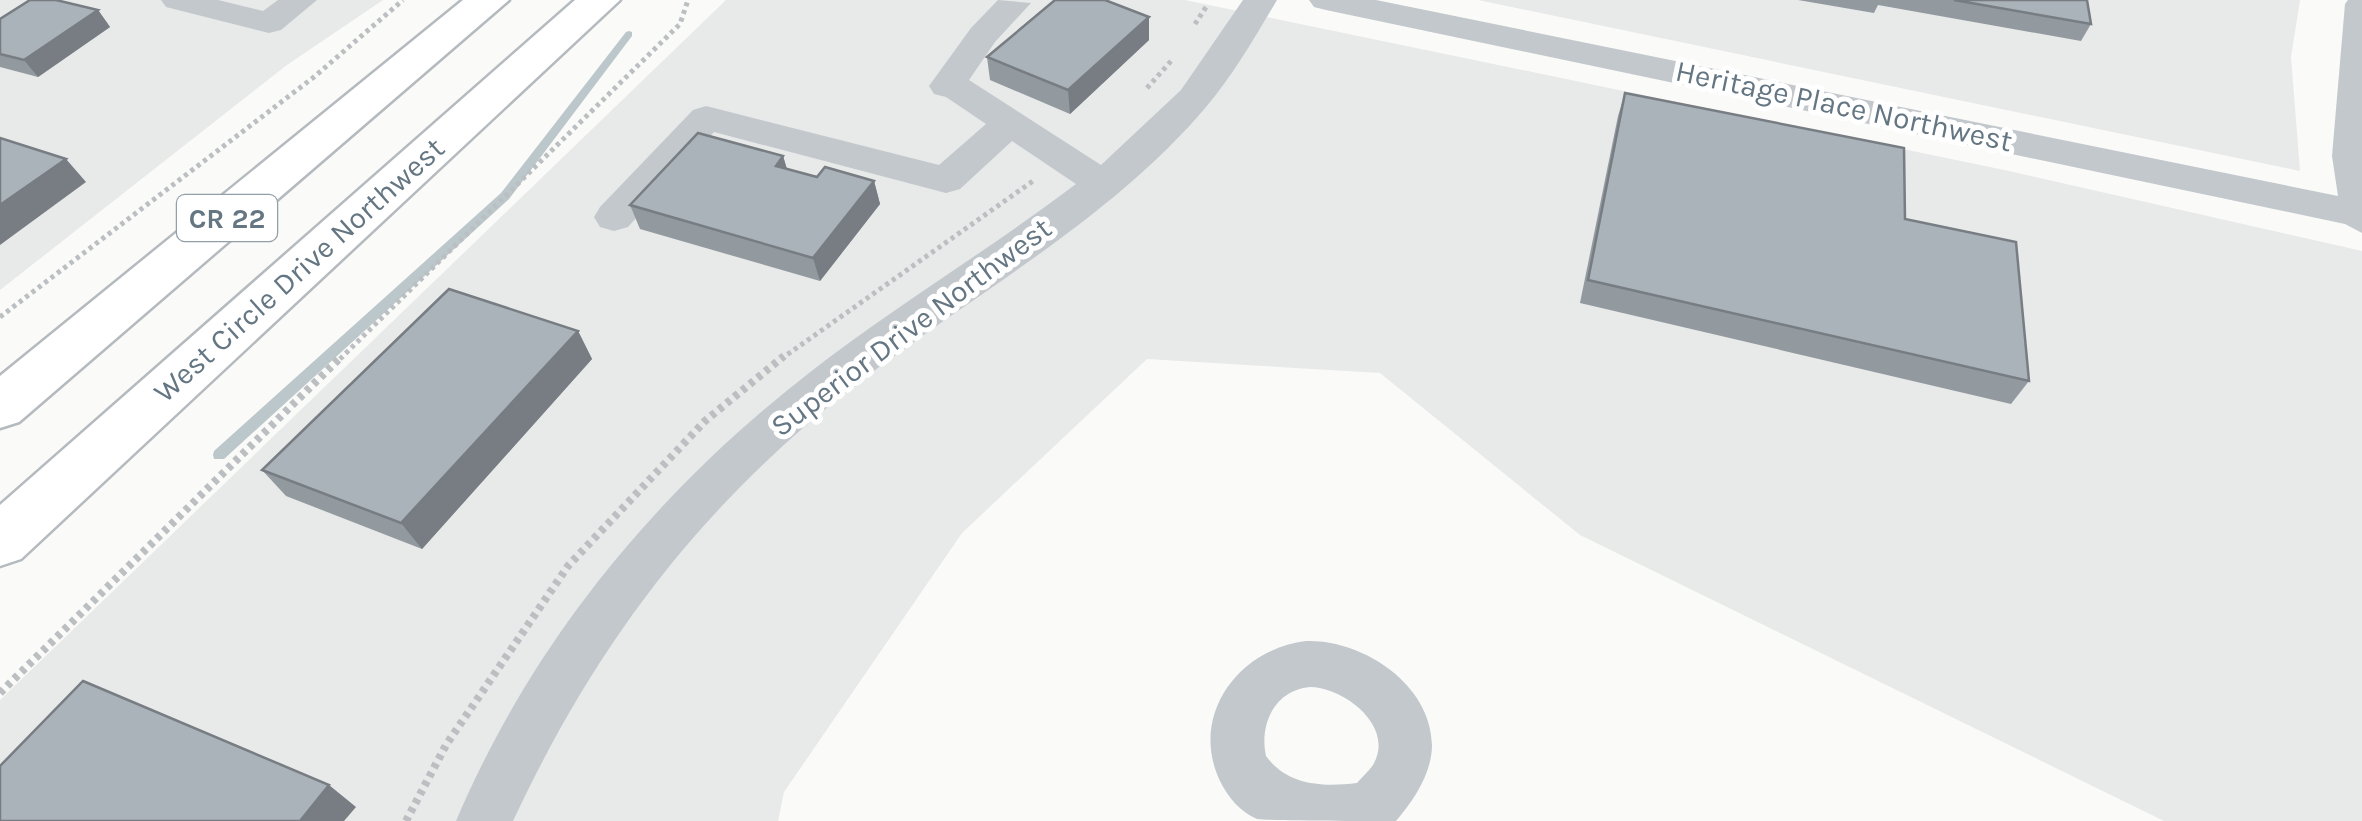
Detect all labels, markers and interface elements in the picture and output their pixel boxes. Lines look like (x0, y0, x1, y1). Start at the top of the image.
street label: Heritage Place Northwest (1672, 53, 2016, 159)
street label: West Circle Drive Northwest (146, 130, 452, 410)
road number: CR 22 (177, 195, 277, 241)
street label: Superior Drive Northwest (764, 210, 1058, 444)

